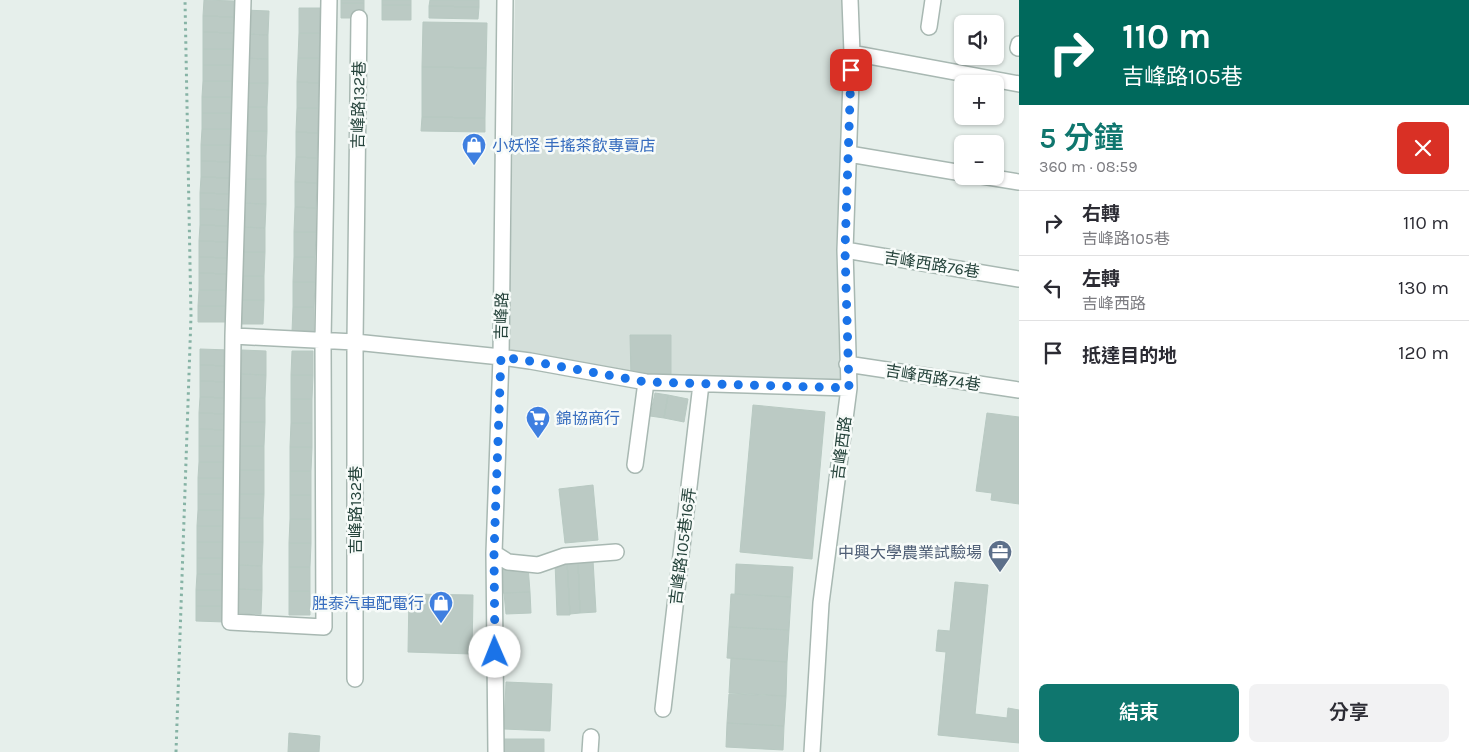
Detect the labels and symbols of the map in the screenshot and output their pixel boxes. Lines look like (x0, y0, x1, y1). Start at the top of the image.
pin (830, 49, 872, 91)
street label: 吉峰路132巷 (348, 61, 369, 149)
shop icon: 小妖怪 手搖茶飲專賣店 (461, 132, 487, 166)
place label: 小妖怪 手搖茶飲專賣店 (492, 136, 656, 155)
street label: 吉峰西路76巷 (883, 248, 981, 281)
street label: 吉峰路 (492, 292, 511, 340)
street label: 吉峰西路74巷 (884, 361, 982, 394)
supermarket icon: 錦協商行 (525, 405, 551, 439)
place label: 錦協商行 (556, 409, 620, 428)
street label: 吉峰西路 (828, 415, 855, 481)
street label: 吉峰路132巷 (346, 466, 365, 554)
street label: 吉峰路105巷16弄 (666, 486, 699, 606)
office icon: 中興大學農業試驗場 (987, 539, 1013, 573)
place label: 中興大學農業試驗場 (838, 543, 982, 562)
shop icon: 胜泰汽車配電行 (428, 590, 454, 624)
place label: 胜泰汽車配電行 (312, 594, 424, 613)
position arrow (468, 625, 520, 677)

